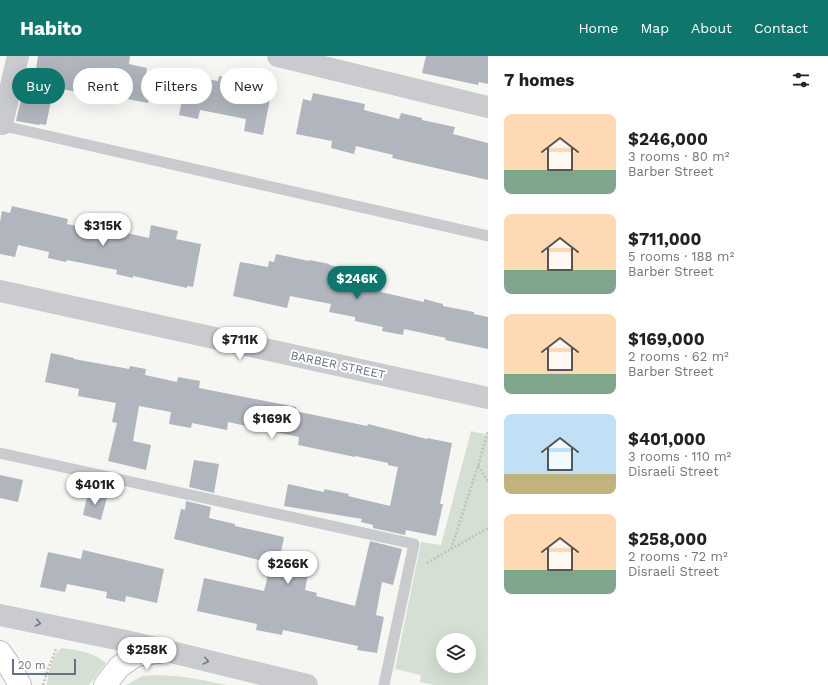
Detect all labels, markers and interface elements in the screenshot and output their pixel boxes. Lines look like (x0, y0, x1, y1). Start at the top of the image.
text: Habito (20, 17, 82, 40)
text: Home (578, 20, 618, 36)
text: Map (640, 20, 669, 36)
text: About (691, 20, 732, 36)
text: Contact (754, 20, 808, 36)
chip: Buy (12, 68, 65, 104)
chip: Rent (73, 68, 133, 104)
chip: Filters (141, 68, 212, 104)
chip: New (220, 68, 277, 104)
icon: filters (790, 69, 812, 91)
text: 7 homes (504, 70, 574, 90)
text: $246,000 (628, 129, 708, 149)
icon: home (536, 130, 584, 178)
text: 3 rooms · 80 m² (628, 149, 729, 164)
text: Barber Street (628, 164, 713, 179)
pin: $315K (75, 213, 131, 247)
text: $315K (84, 218, 122, 233)
text: $711,000 (628, 229, 702, 249)
icon: home (536, 230, 584, 278)
text: 5 rooms · 188 m² (628, 249, 734, 264)
text: Barber Street (628, 264, 713, 279)
pin: $246K (329, 266, 385, 300)
text: $246K (336, 271, 378, 286)
pin: $711K (212, 327, 268, 361)
text: $169,000 (628, 329, 705, 349)
icon: home (536, 330, 584, 378)
text: $711K (222, 332, 258, 347)
street label: BARBER STREET (289, 348, 387, 382)
text: 2 rooms · 62 m² (628, 349, 729, 364)
text: Barber Street (628, 364, 713, 379)
pin: $169K (244, 406, 300, 440)
text: $169K (253, 411, 291, 426)
text: $401,000 (628, 429, 706, 449)
icon: home (536, 430, 584, 478)
text: 3 rooms · 110 m² (628, 449, 731, 464)
text: Disraeli Street (628, 464, 719, 479)
pin: $401K (67, 472, 123, 506)
text: $401K (75, 477, 115, 492)
text: $258,000 (628, 529, 707, 549)
icon: home (536, 530, 584, 578)
text: 2 rooms · 72 m² (628, 549, 728, 564)
pin: $266K (260, 551, 316, 585)
text: $266K (267, 556, 309, 571)
text: Disraeli Street (628, 564, 719, 579)
one-way arrow (35, 618, 41, 626)
map controls (436, 633, 476, 673)
button: layers (436, 633, 476, 673)
pin: $258K (119, 637, 175, 671)
text: $258K (127, 642, 167, 657)
one-way arrow (203, 656, 209, 664)
scale bar (12, 657, 76, 676)
text: 20 m (18, 659, 46, 672)

